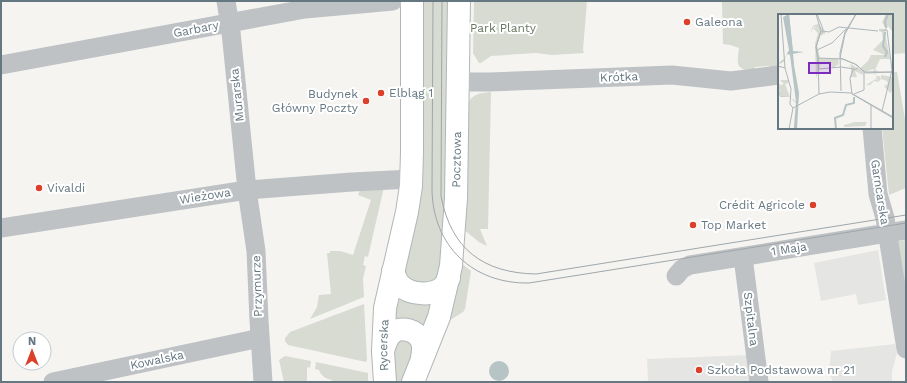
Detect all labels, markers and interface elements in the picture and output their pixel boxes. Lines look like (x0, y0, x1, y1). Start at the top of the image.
inset map (778, 14, 893, 129)
place label: Galeona (695, 15, 743, 29)
marker: Galeona (682, 17, 692, 27)
street label: Garbary (172, 18, 221, 40)
park label: Park Planty (470, 21, 537, 35)
street label: Murarska (227, 67, 247, 122)
street label: Krótka (600, 69, 639, 85)
place label: Elbląg 1 (389, 86, 433, 100)
place label: Budynek Główny Poczty (272, 87, 359, 115)
marker: Elbląg 1 (376, 88, 386, 98)
marker: Budynek Główny Poczty (361, 96, 371, 106)
street label: Pocztowa (449, 131, 464, 188)
street label: Garncarska (868, 158, 892, 226)
place label: Vivaldi (47, 181, 85, 195)
marker: Vivaldi (34, 183, 44, 193)
street label: Wieżowa (178, 185, 232, 207)
place label: Crédit Agricole (719, 198, 805, 212)
marker: Crédit Agricole (808, 200, 818, 210)
place label: Top Market (701, 218, 766, 232)
marker: Top Market (688, 220, 698, 230)
street label: 1 Maja (770, 239, 808, 259)
street label: Przymurze (249, 255, 265, 317)
street label: Szpitalna (741, 291, 761, 347)
street label: Rycerska (376, 319, 391, 371)
north arrow (12, 331, 52, 371)
text: N (28, 335, 36, 348)
street label: Kowalska (129, 347, 185, 373)
place label: Szkoła Podstawowa nr 21 (707, 363, 855, 377)
marker: Szkoła Podstawowa nr 21 (694, 365, 704, 375)

